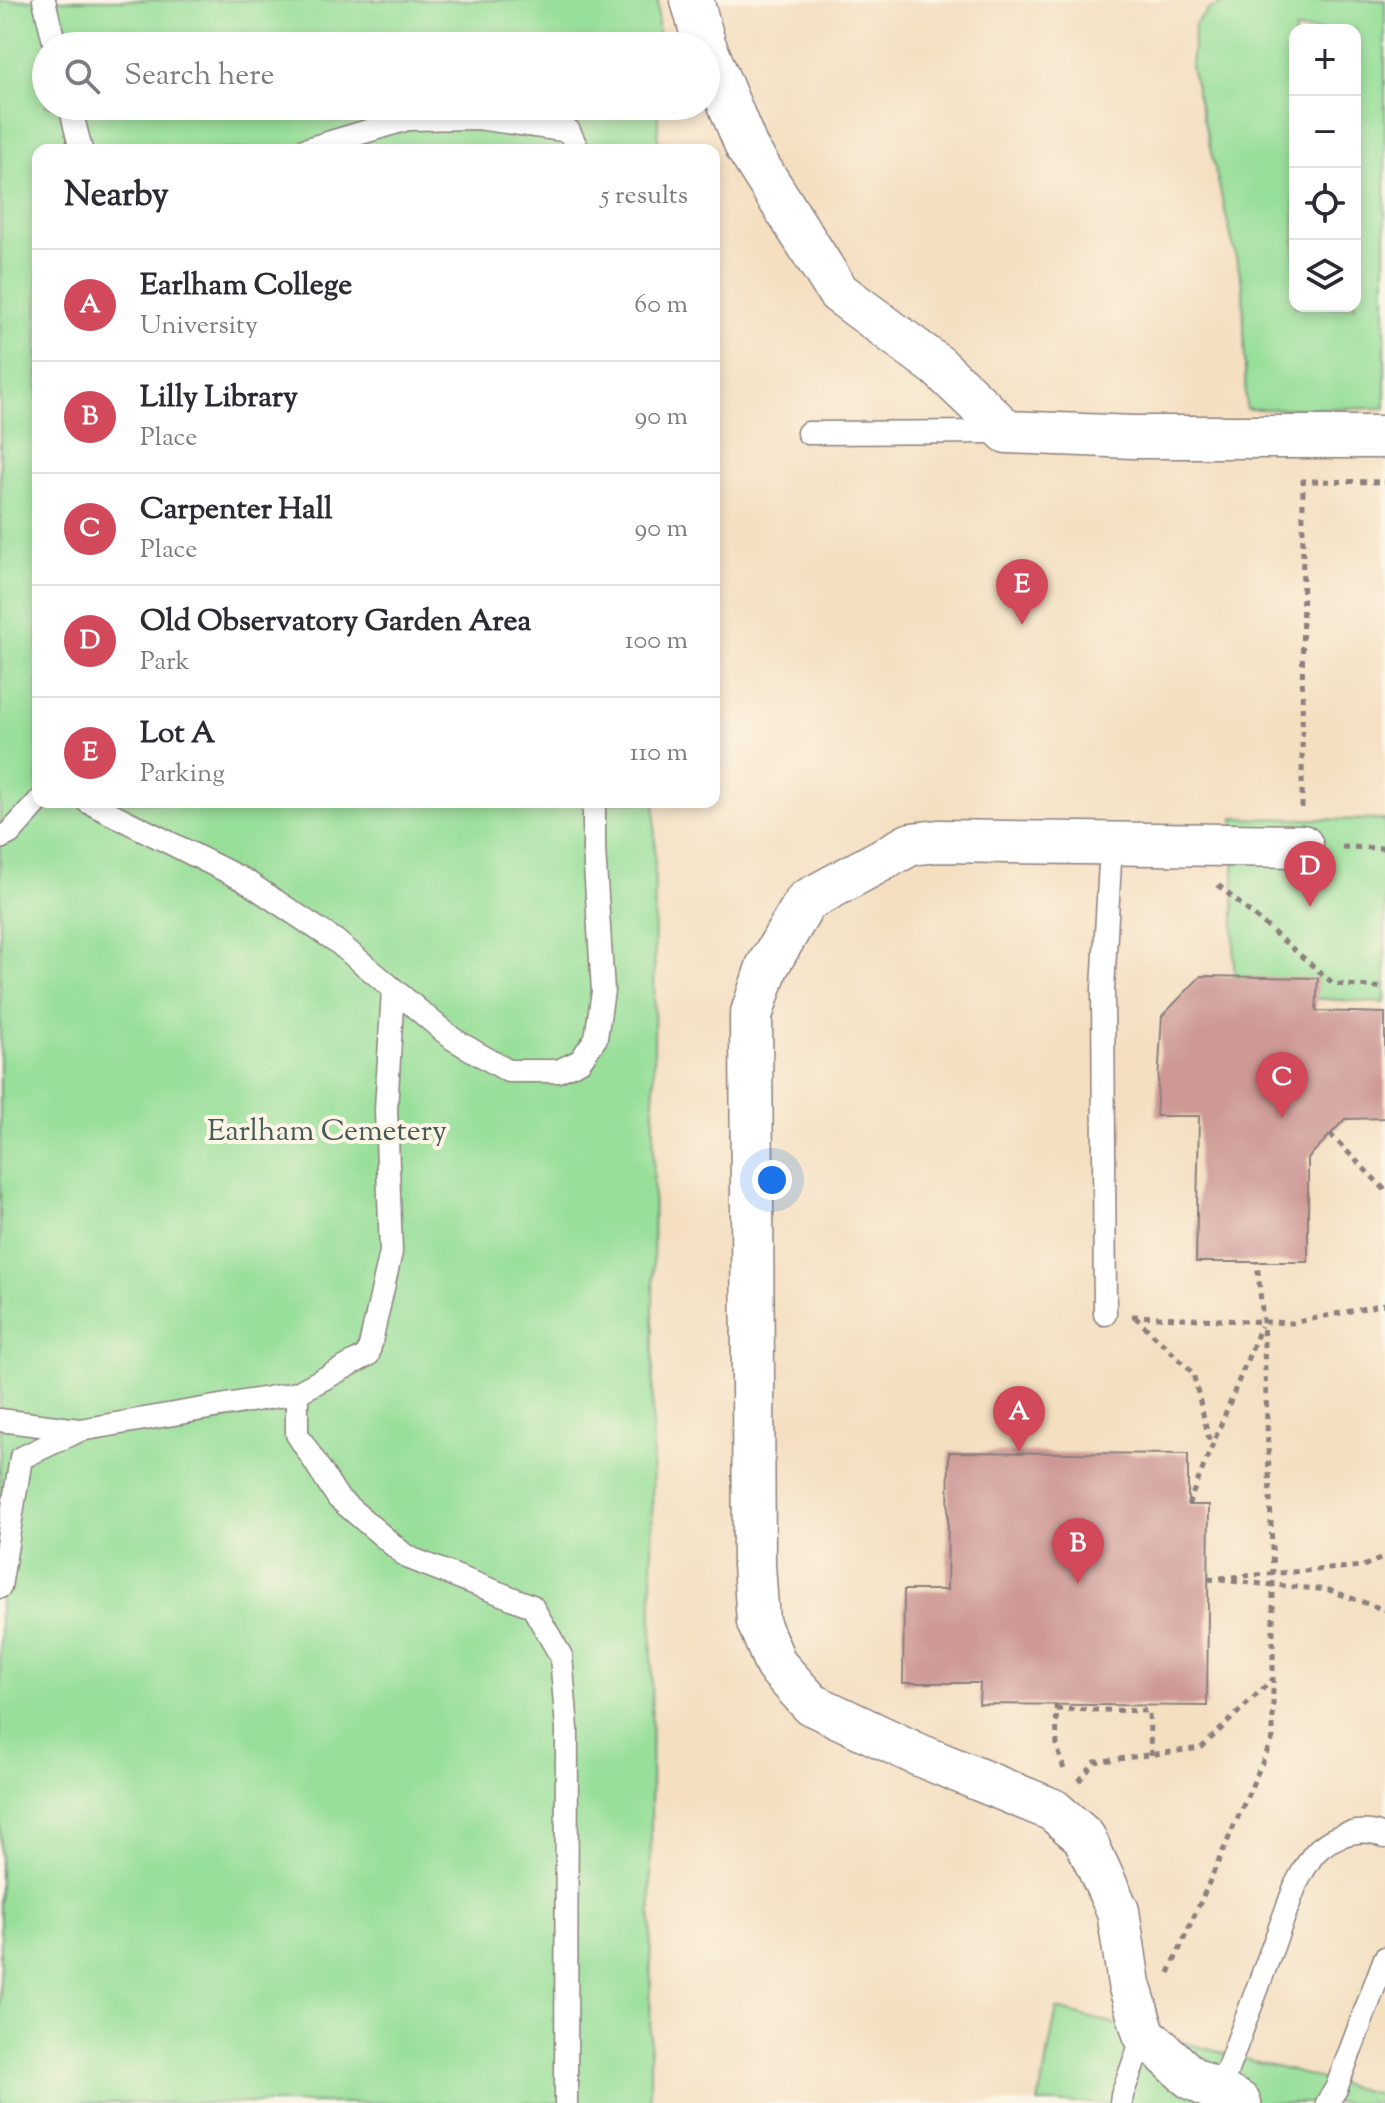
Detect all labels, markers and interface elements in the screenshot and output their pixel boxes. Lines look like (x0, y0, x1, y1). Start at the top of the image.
map controls (1289, 24, 1361, 312)
button: + (1289, 24, 1361, 96)
search box (32, 32, 720, 120)
icon: search (60, 54, 104, 98)
text: Search here (124, 55, 274, 98)
button: − (1289, 96, 1361, 168)
button: locate (1289, 168, 1361, 240)
text: Nearby (64, 172, 169, 221)
text: 5 results (600, 178, 688, 215)
button: layers (1289, 240, 1361, 312)
text: Earlham College (140, 265, 352, 308)
text: A (79, 287, 101, 324)
text: 60 m (634, 287, 688, 324)
text: University (140, 308, 258, 345)
text: Lilly Library (140, 377, 298, 420)
text: B (82, 399, 98, 436)
text: 90 m (635, 399, 688, 436)
text: Place (140, 420, 197, 457)
text: Carpenter Hall (140, 489, 333, 532)
text: C (80, 511, 100, 548)
text: 90 m (635, 511, 688, 548)
text: Place (140, 532, 197, 569)
pin: E (996, 559, 1048, 625)
text: Old Observatory Garden Area (140, 601, 531, 644)
text: D (80, 623, 100, 660)
text: 100 m (625, 623, 688, 660)
text: Park (140, 644, 190, 681)
text: Lot A (140, 713, 215, 756)
text: E (82, 735, 98, 772)
text: 110 m (630, 735, 688, 772)
text: Parking (140, 756, 225, 793)
pin: D (1284, 841, 1336, 907)
pin: C (1256, 1052, 1308, 1118)
park label: Earlham Cemetery (207, 1111, 447, 1154)
your location (752, 1160, 792, 1200)
pin: A (993, 1386, 1045, 1452)
pin: B (1052, 1518, 1104, 1584)

